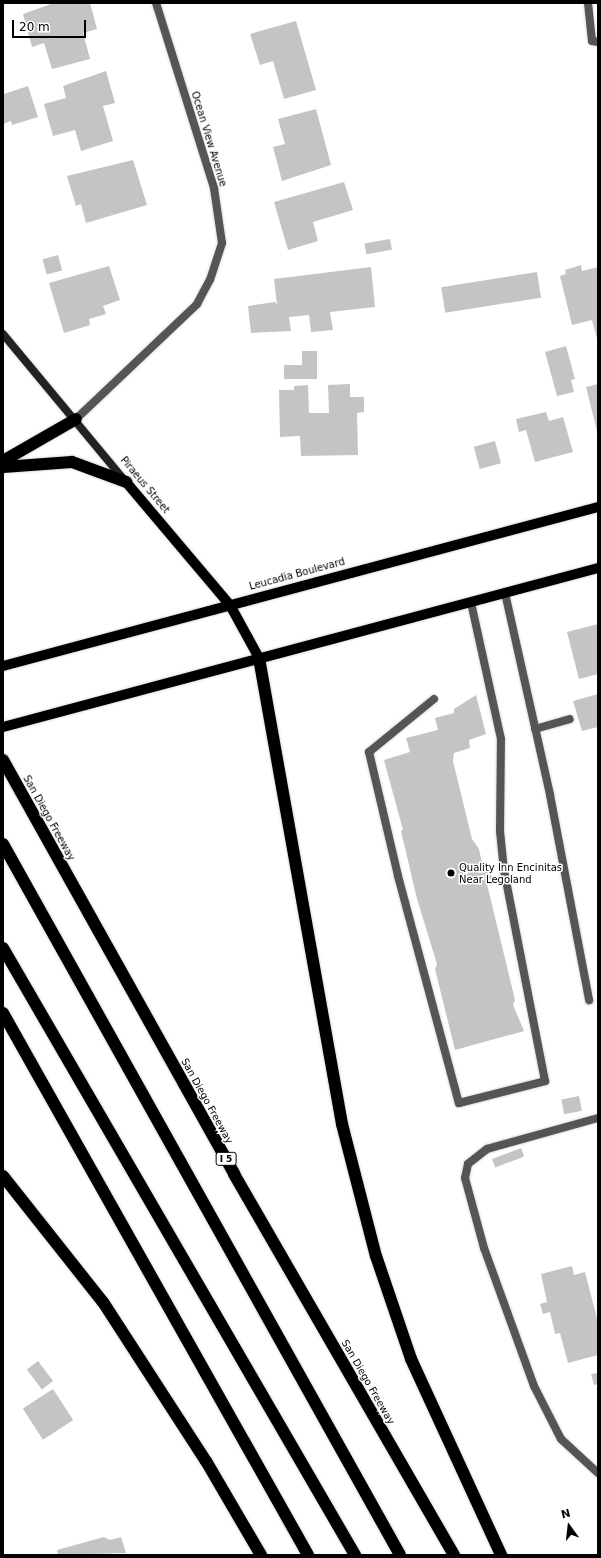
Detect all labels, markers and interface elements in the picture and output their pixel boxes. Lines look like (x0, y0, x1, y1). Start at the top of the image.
scale bar (14, 12, 88, 38)
text: 20 m (19, 20, 50, 34)
street label: Ocean View Avenue (189, 90, 229, 188)
street label: Piraeus Street (118, 454, 172, 516)
street label: Leucadia Boulevard (248, 555, 346, 593)
street label: San Diego Freeway (21, 773, 77, 863)
place label: Quality Inn Encinitas Near Legoland (459, 861, 562, 884)
marker: Quality Inn Encinitas Near Legoland (446, 868, 456, 878)
street label: San Diego Freeway (179, 1056, 235, 1146)
road number: I 5 (215, 1152, 237, 1166)
street label: San Diego Freeway (339, 1338, 397, 1426)
north arrow (549, 1506, 589, 1546)
text: N (560, 1506, 572, 1521)

